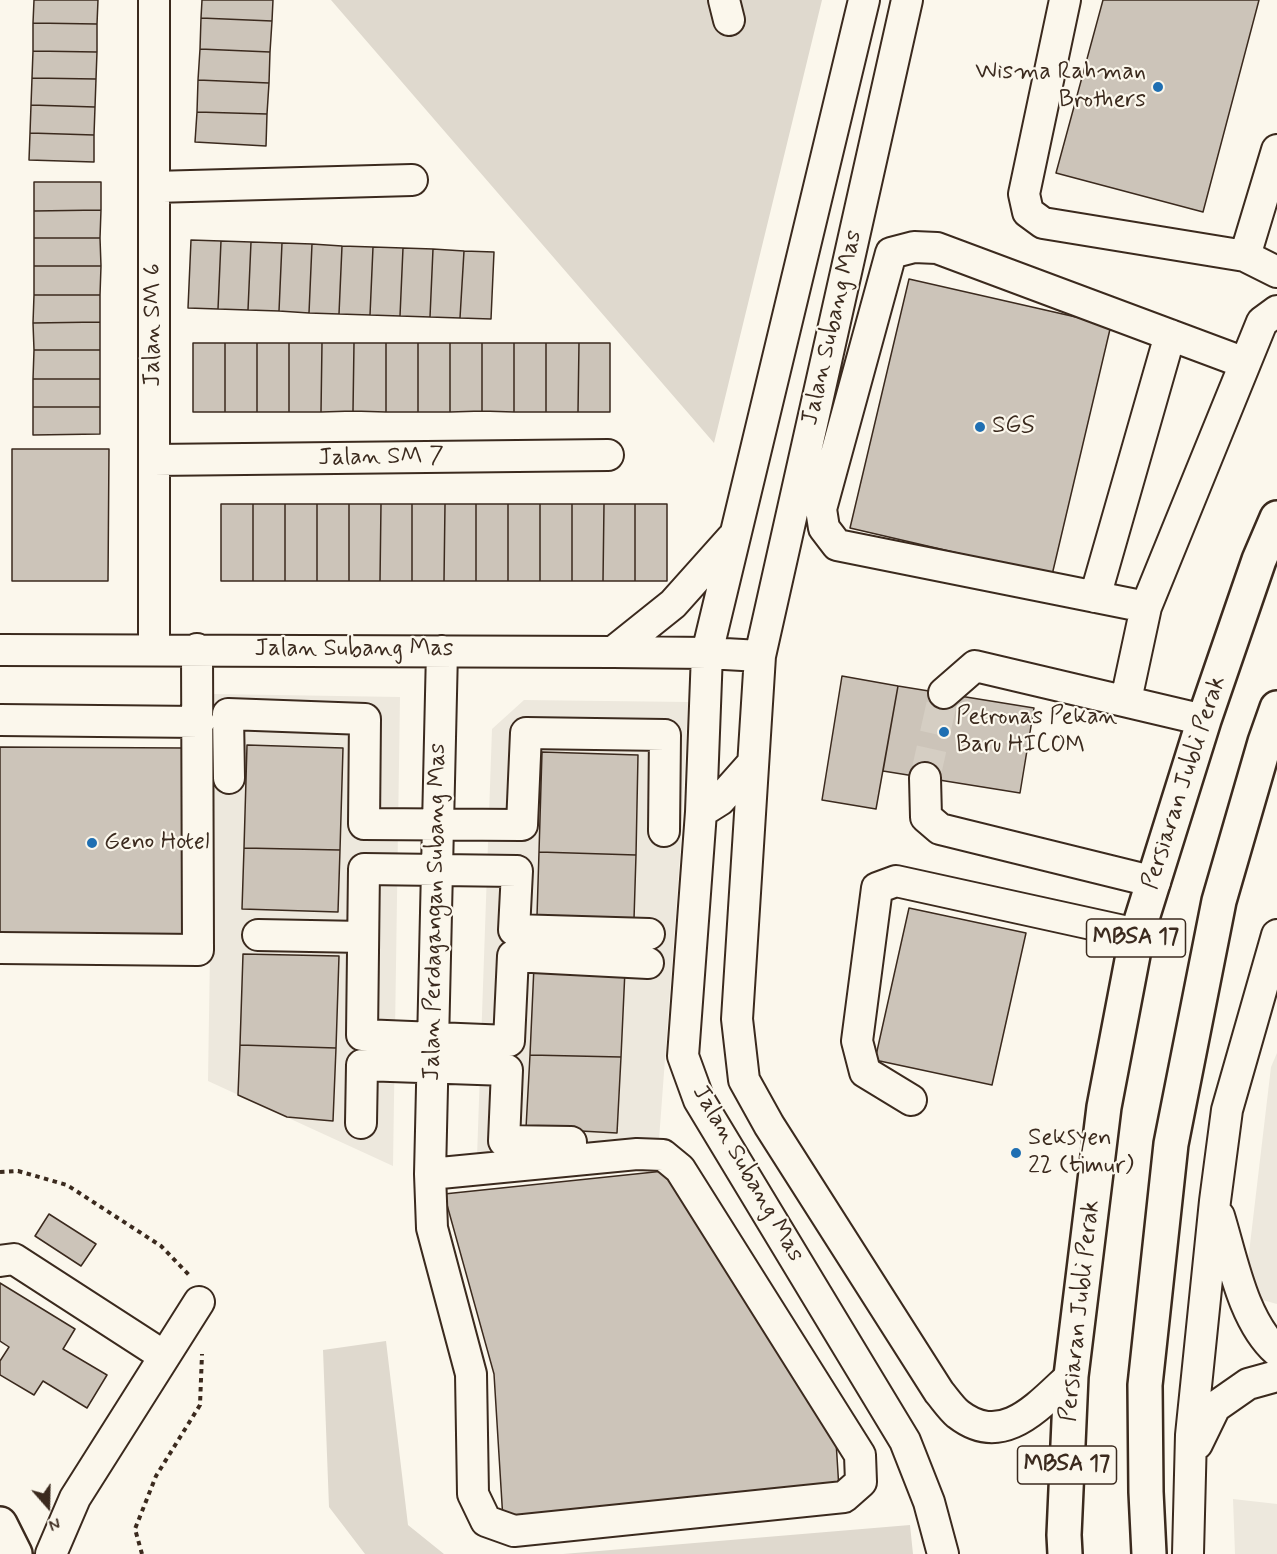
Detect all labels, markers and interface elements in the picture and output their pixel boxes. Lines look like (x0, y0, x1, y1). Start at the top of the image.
place label: Wisma Rahman Brothers (975, 59, 1146, 115)
marker: Wisma Rahman Brothers (1151, 80, 1165, 94)
street label: Jalan Subang Mas (797, 228, 869, 428)
street label: Jalan SM 6 (140, 263, 168, 387)
place label: SGS (992, 413, 1035, 441)
marker: SGS (973, 420, 987, 434)
street label: Jalan SM 7 (318, 443, 444, 473)
street label: Jalan Subang Mas (254, 636, 454, 664)
street label: Persiaran Jubli Perak (1137, 673, 1233, 893)
place label: Petronas Pekan Baru HICOM (956, 704, 1117, 760)
marker: Petronas Pekan Baru HICOM (937, 725, 951, 739)
street label: Jalan Perdagangan Subang Mas (419, 743, 453, 1081)
place label: Geno Hotel (104, 829, 210, 857)
marker: Geno Hotel (85, 836, 99, 850)
road number: MBSA 17 (1086, 919, 1186, 957)
street label: Jalan Subang Mas (685, 1081, 809, 1267)
place label: Seksyen 22 (timur) (1028, 1125, 1134, 1181)
marker: Seksyen 22 (timur) (1009, 1146, 1023, 1160)
street label: Persiaran Jubli Perak (1055, 1199, 1107, 1423)
road number: MBSA 17 (1018, 1446, 1116, 1484)
north arrow (18, 1476, 78, 1536)
text: N (46, 1512, 63, 1535)

